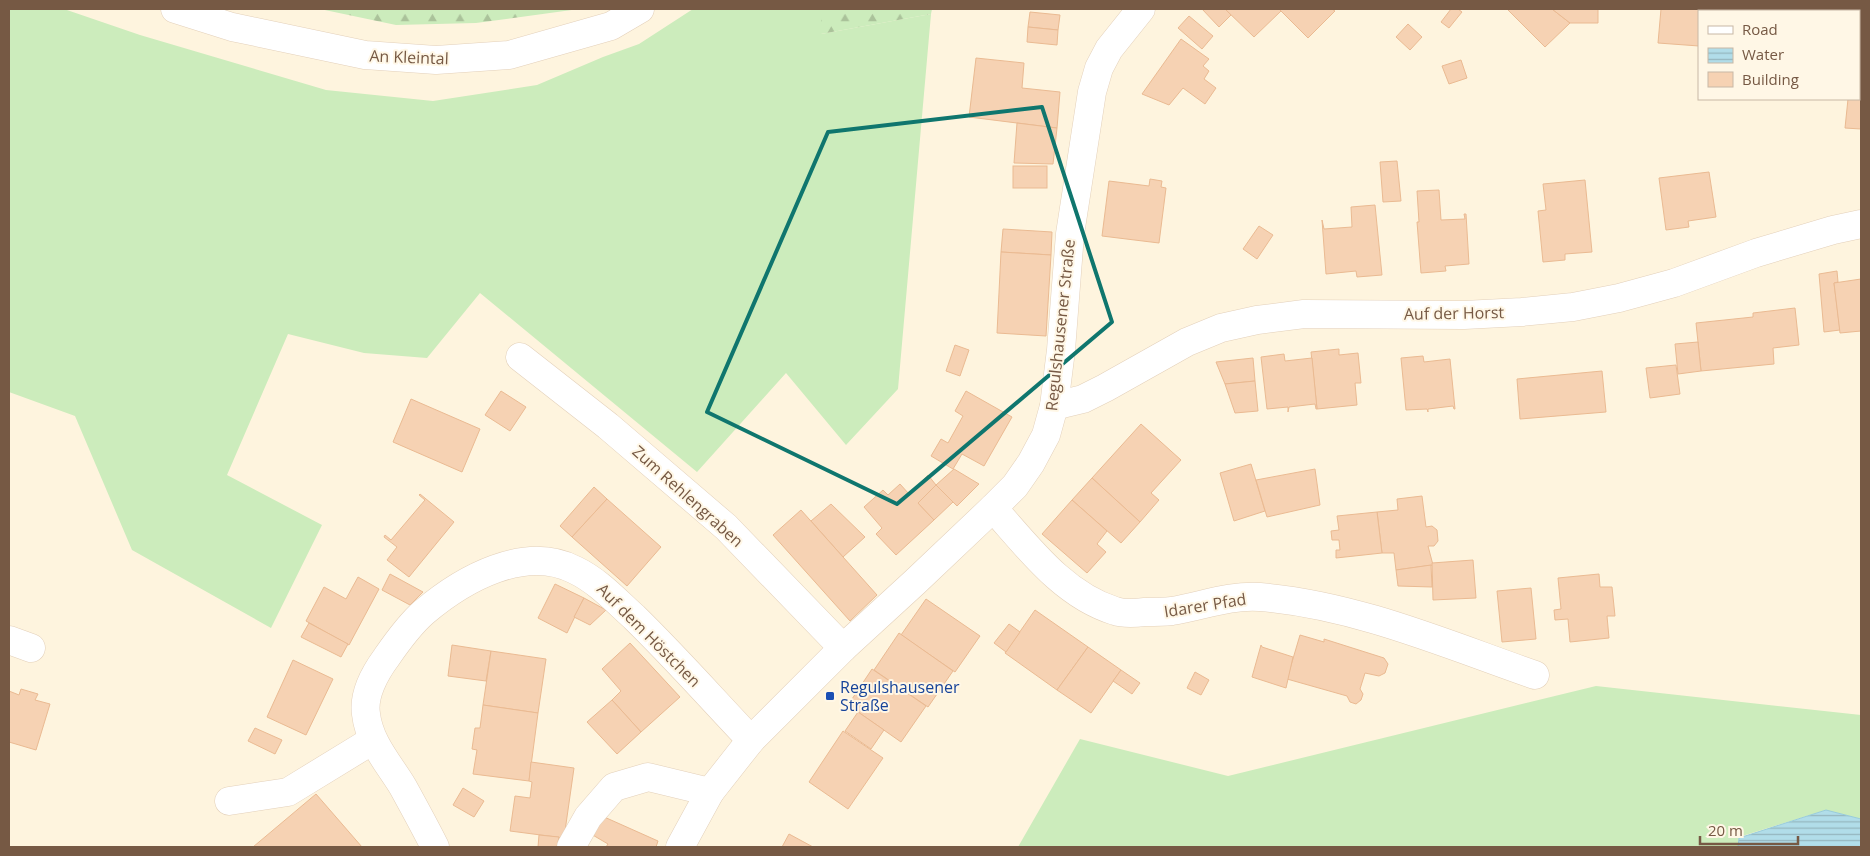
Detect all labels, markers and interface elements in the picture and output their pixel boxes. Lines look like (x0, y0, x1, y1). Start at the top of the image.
legend (1698, 10, 1860, 100)
text: Road (1742, 19, 1778, 39)
text: Water (1742, 44, 1784, 64)
street label: An Kleintal (369, 45, 449, 69)
text: Building (1742, 69, 1799, 89)
street label: Regulshausener Straße (1040, 238, 1080, 412)
street label: Auf der Horst (1404, 301, 1505, 325)
street label: Zum Rehlengraben (628, 440, 748, 552)
street label: Auf dem Höstchen (592, 578, 706, 692)
street label: Idarer Pfad (1162, 588, 1248, 622)
place label: Regulshausener Straße (840, 676, 960, 716)
marker: Regulshausener Straße (824, 690, 836, 702)
scale bar (1700, 814, 1798, 846)
text: 20 m (1708, 820, 1743, 840)

